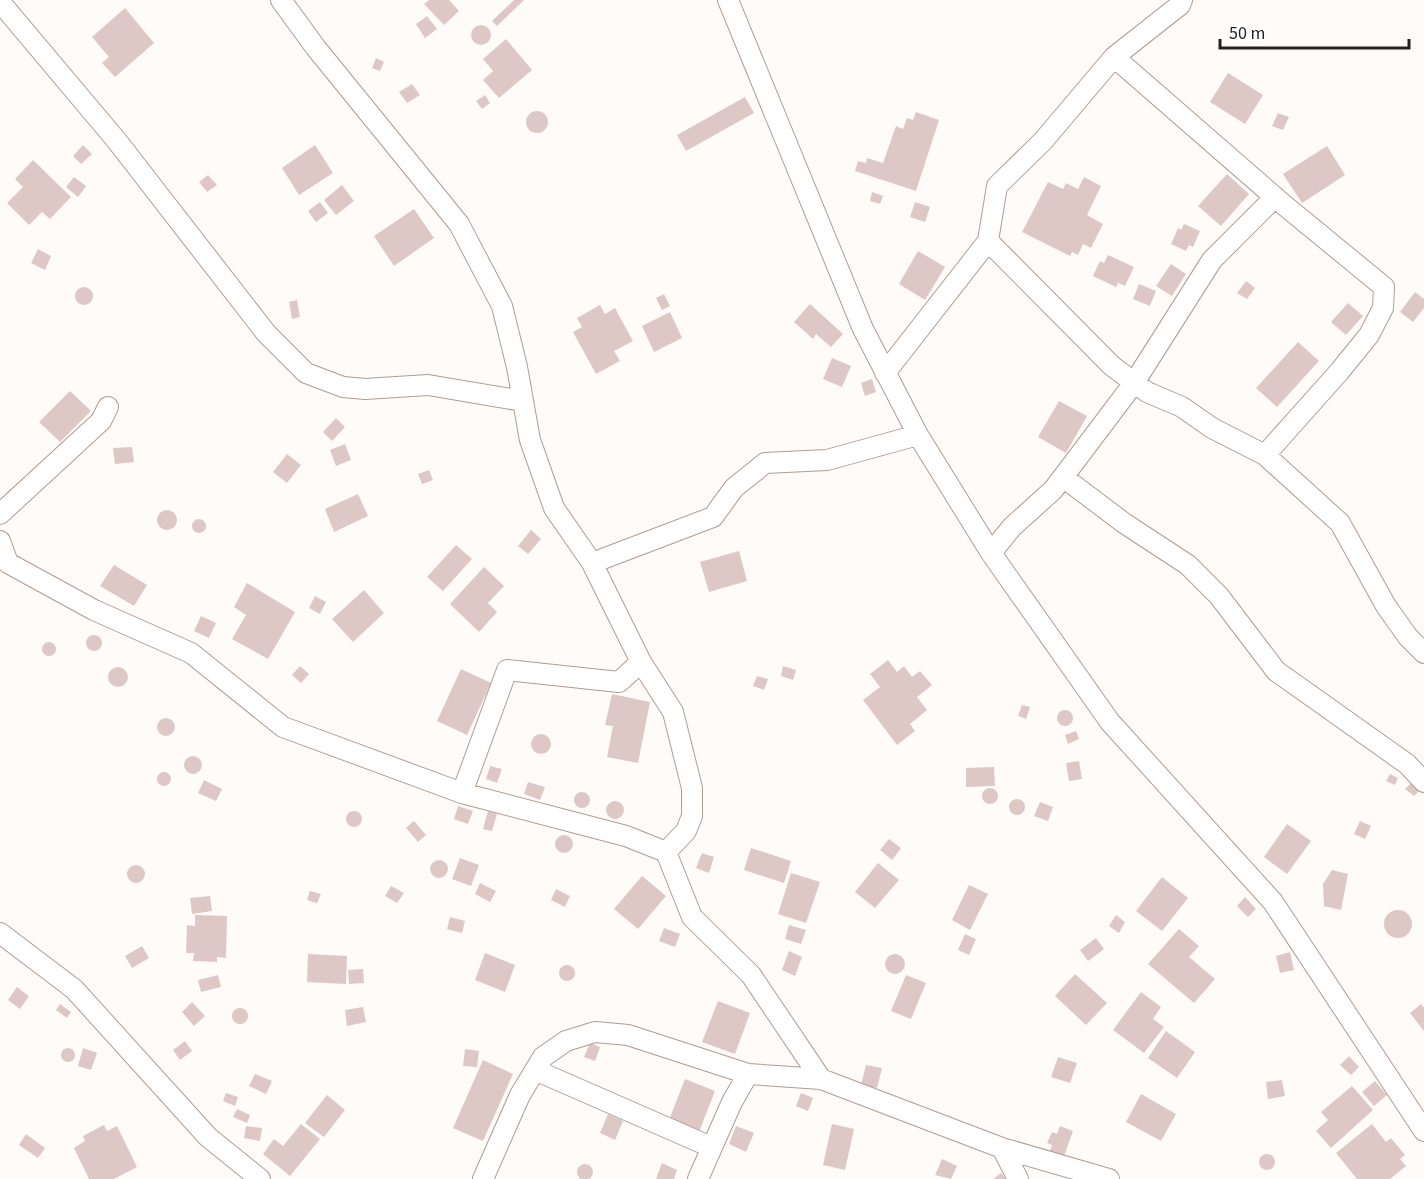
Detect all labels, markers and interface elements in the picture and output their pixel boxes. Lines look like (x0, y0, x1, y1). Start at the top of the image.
scale bar (1220, 12, 1409, 50)
text: 50 m (1229, 21, 1265, 46)

